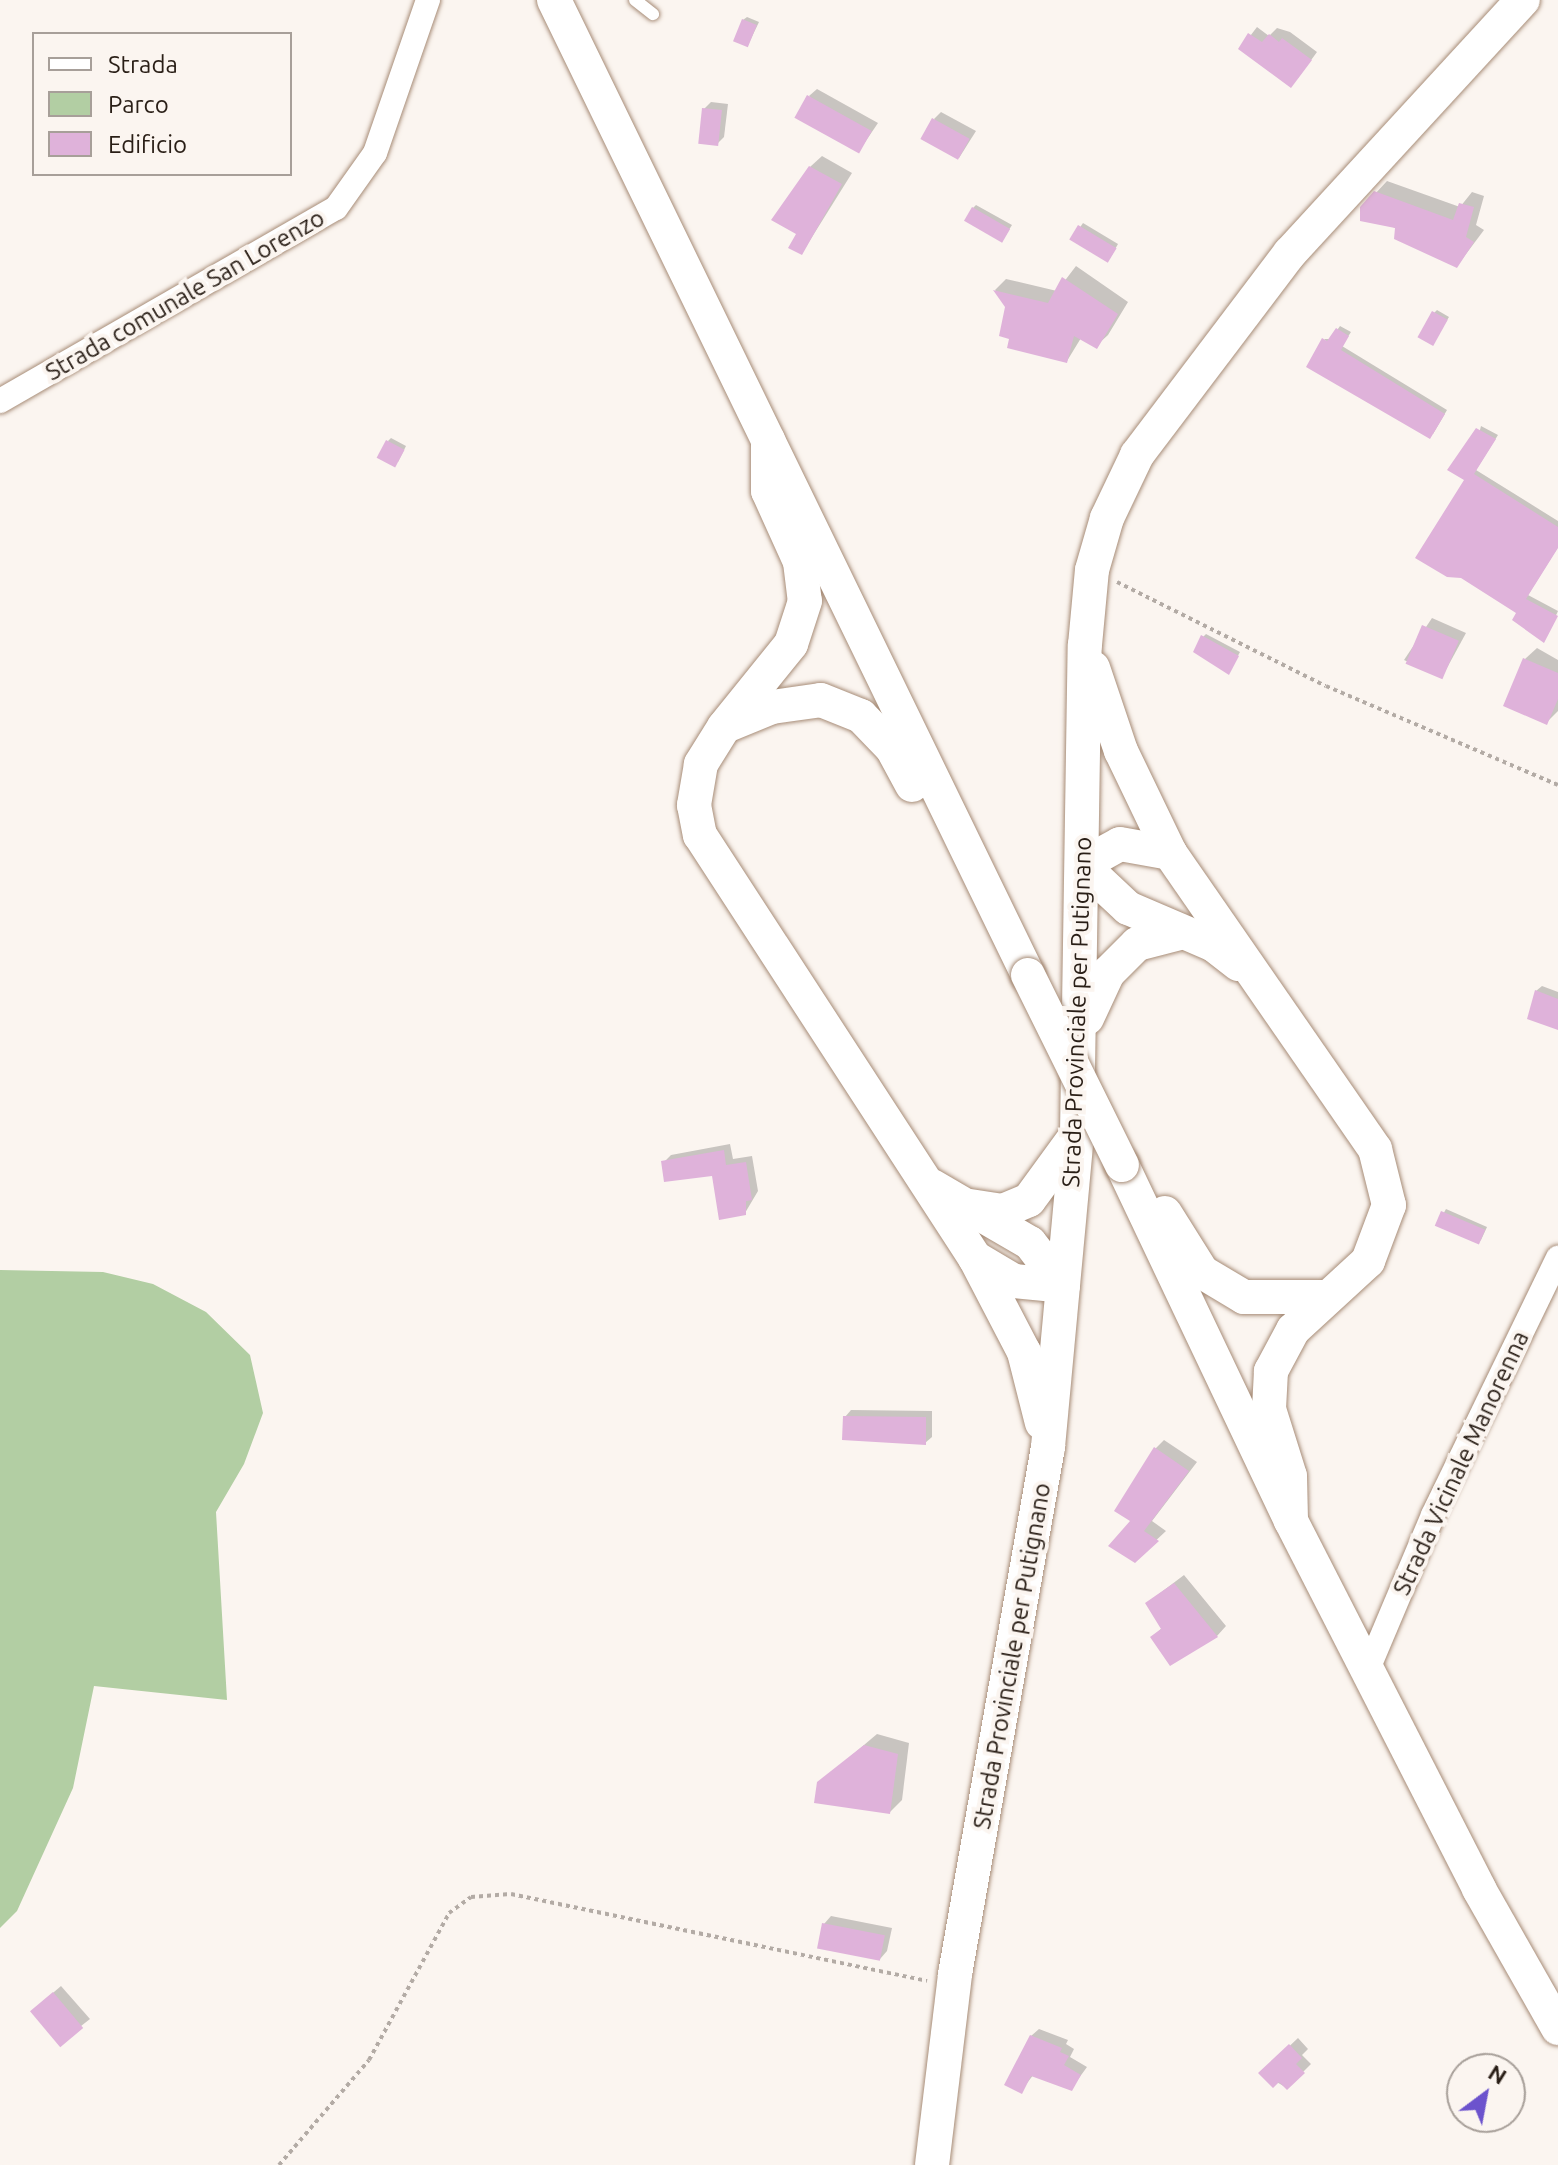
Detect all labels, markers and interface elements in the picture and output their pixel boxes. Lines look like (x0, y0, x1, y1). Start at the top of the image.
legend (32, 32, 292, 176)
text: Strada (108, 51, 178, 78)
text: Parco (108, 91, 169, 118)
text: Edificio (108, 131, 187, 158)
street label: Strada comunale San Lorenzo (40, 203, 330, 387)
street label: Strada Provinciale per Putignano (1056, 836, 1098, 1188)
street label: Strada Vicinale Manorenna (1387, 1326, 1535, 1600)
street label: Strada Provinciale per Putignano (967, 1481, 1057, 1831)
north arrow (1446, 2053, 1526, 2133)
text: N (1484, 2059, 1512, 2089)

